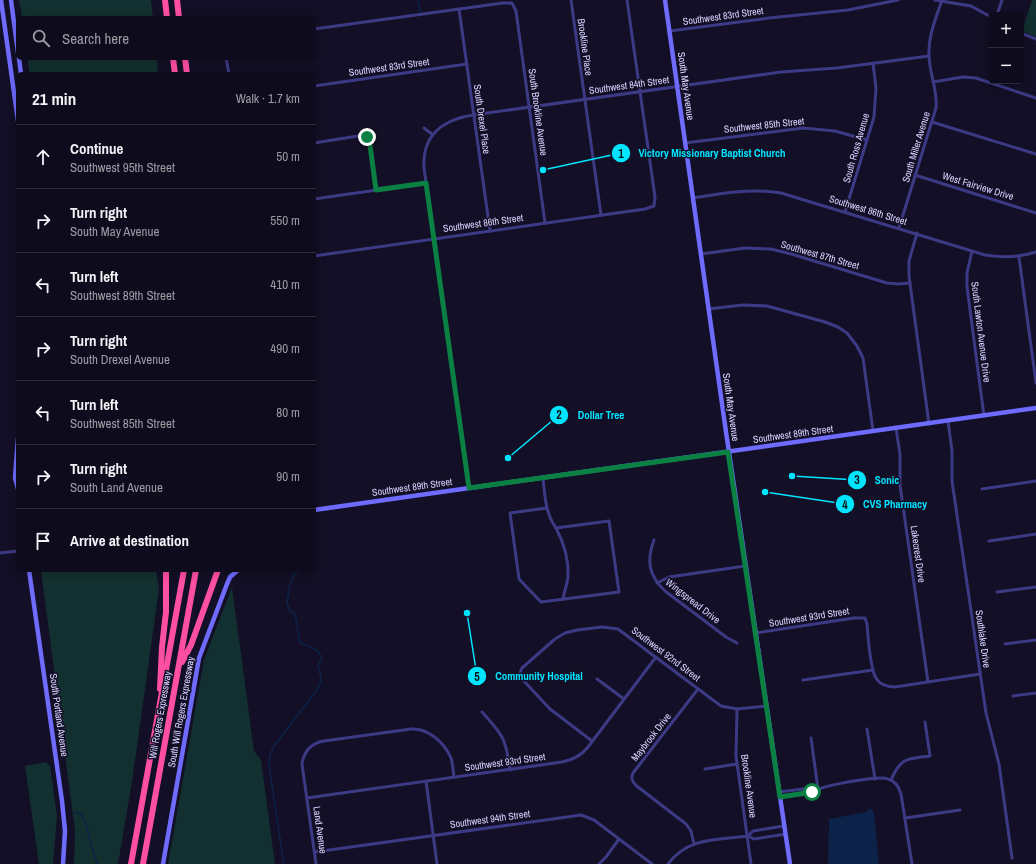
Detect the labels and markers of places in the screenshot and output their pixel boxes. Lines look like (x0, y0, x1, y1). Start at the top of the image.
callout: Victory Missionary Baptist Church (611, 142, 794, 165)
callout: Dollar Tree (549, 404, 632, 427)
callout: Sonic (847, 469, 908, 492)
callout: CVS Pharmacy (835, 493, 935, 516)
callout: Community Hospital (467, 665, 591, 688)

